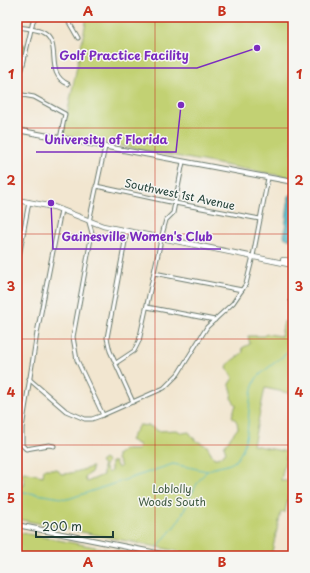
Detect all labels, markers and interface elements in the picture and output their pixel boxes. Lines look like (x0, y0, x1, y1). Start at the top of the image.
text: A (83, 1, 93, 20)
text: B (218, 1, 227, 20)
callout: Golf Practice Facility (51, 44, 197, 68)
text: Golf Practice Facility (59, 46, 189, 64)
text: 1 (8, 64, 14, 83)
text: 1 (296, 64, 302, 83)
callout: University of Florida (36, 128, 176, 152)
text: University of Florida (44, 130, 169, 148)
text: 2 (6, 170, 16, 189)
text: 2 (294, 170, 304, 189)
street label: Southwest 1st Avenue (123, 174, 237, 214)
callout: Gainesville Women's Club (53, 225, 221, 249)
text: Gainesville Women's Club (61, 227, 213, 245)
text: 3 (7, 276, 16, 295)
text: 3 (295, 276, 304, 295)
text: 4 (7, 382, 16, 401)
text: 4 (295, 382, 304, 401)
park label: Loblolly Woods South (138, 480, 206, 510)
text: 5 (7, 488, 15, 507)
text: 5 (295, 488, 303, 507)
scale bar (36, 513, 113, 539)
text: 200 m (42, 517, 82, 535)
text: A (83, 552, 93, 571)
text: B (218, 552, 227, 571)

